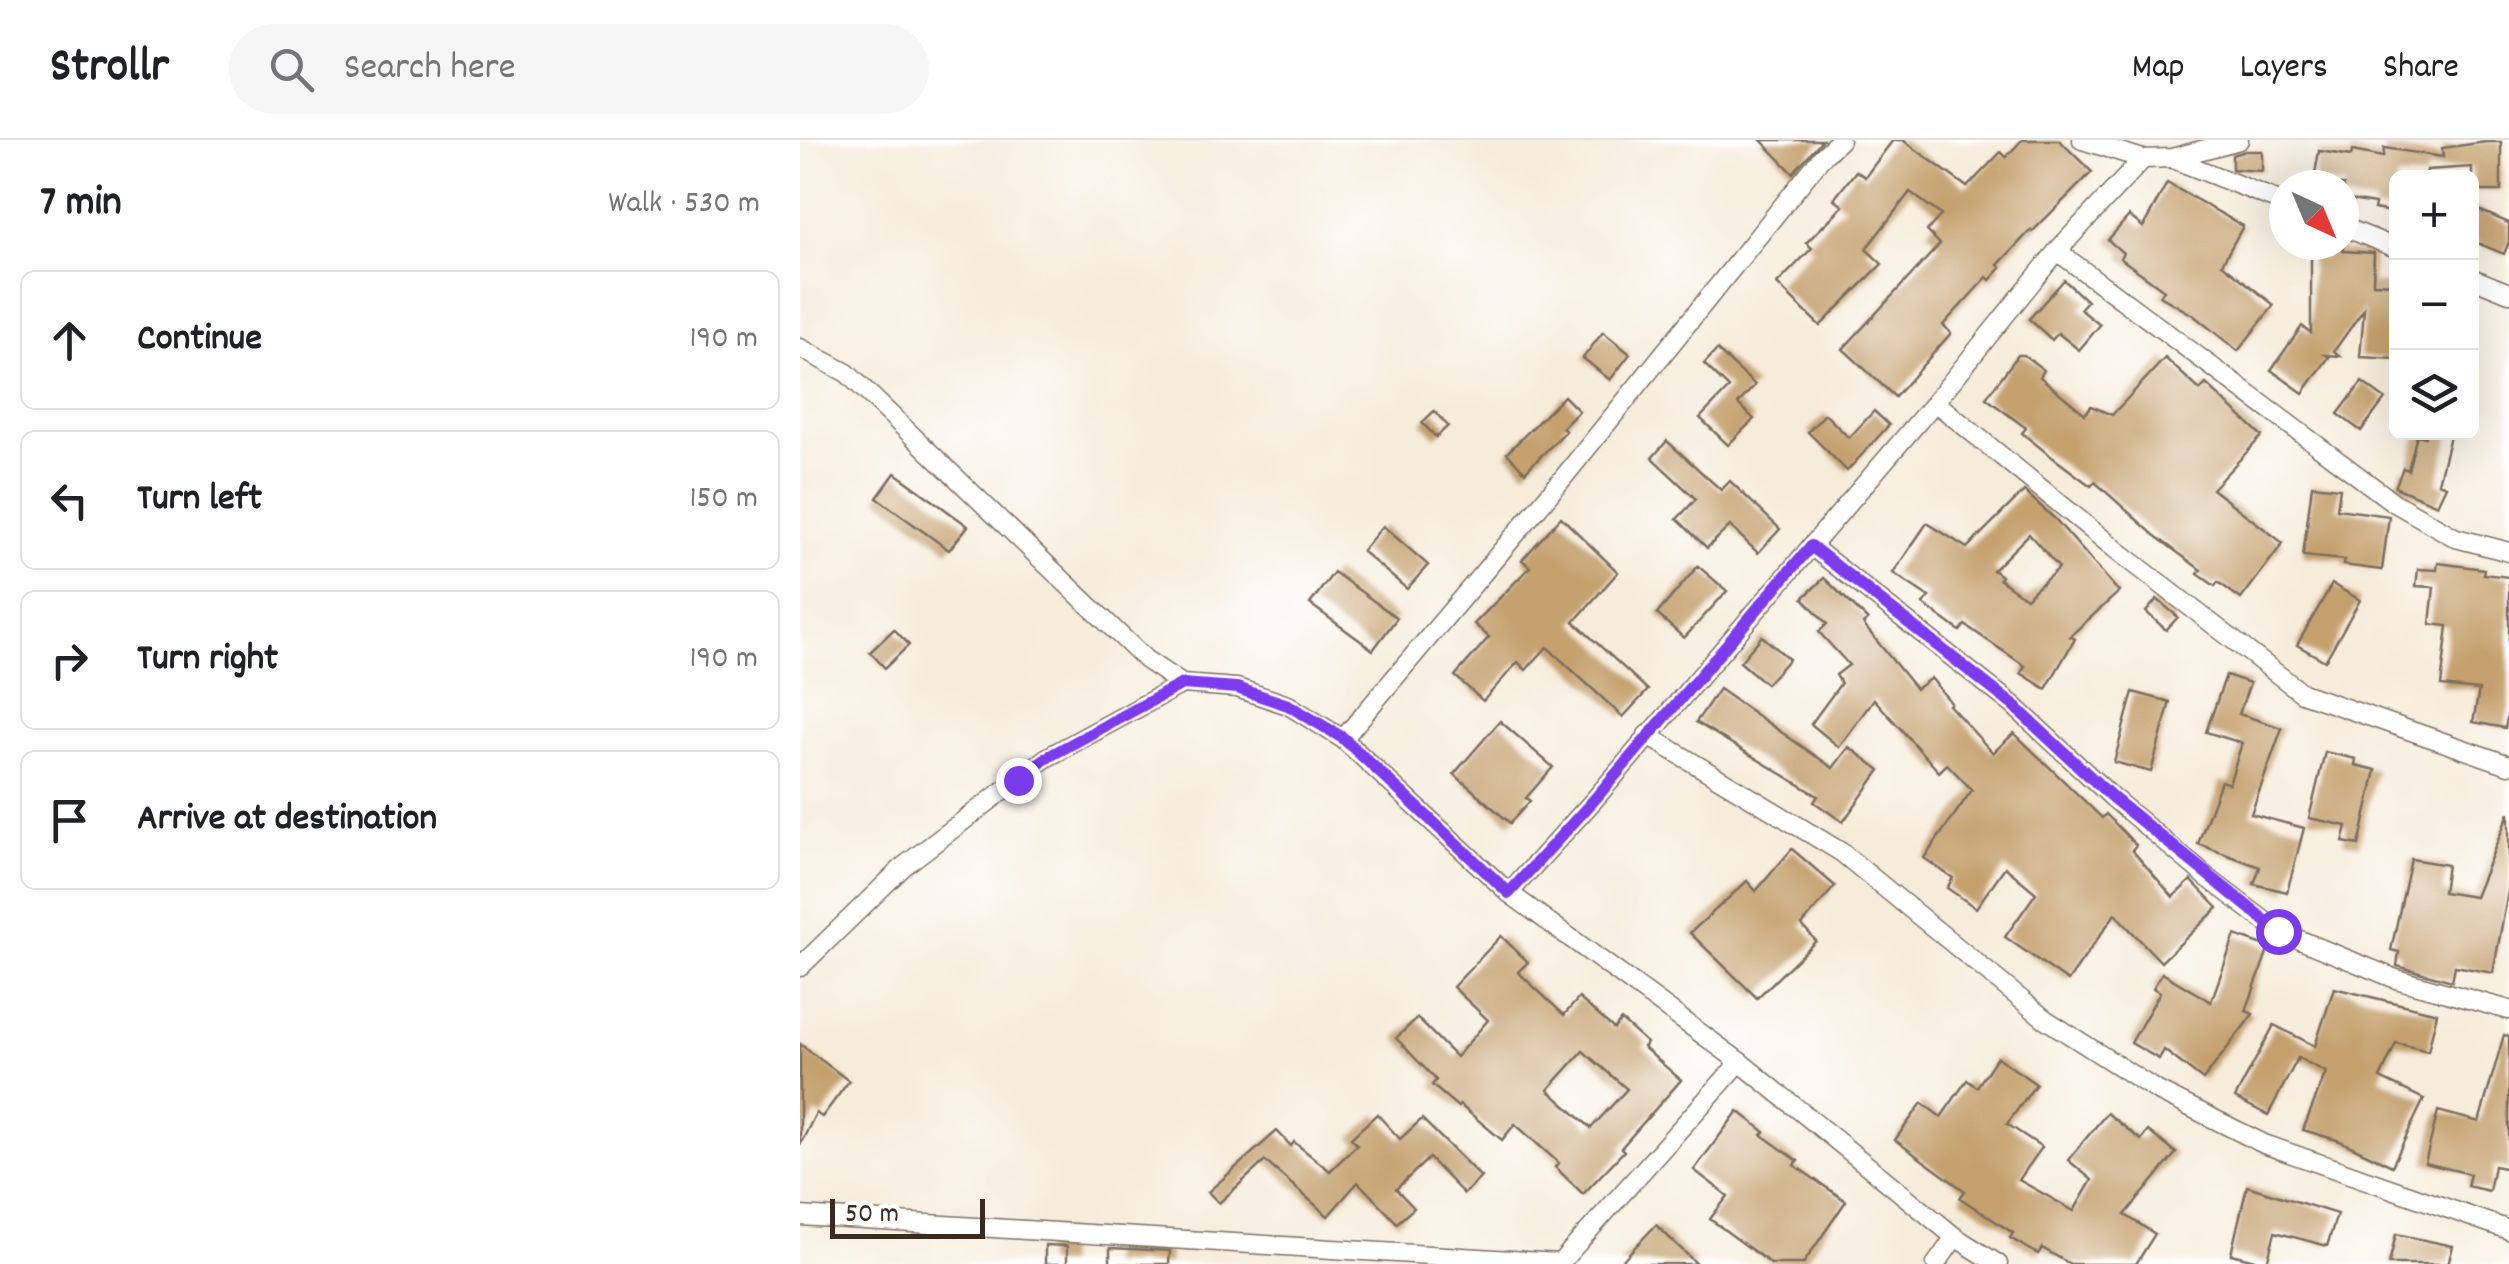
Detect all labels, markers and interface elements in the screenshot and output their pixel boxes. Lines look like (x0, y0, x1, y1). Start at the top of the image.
search box (229, 24, 929, 114)
text: Strollr (50, 35, 169, 104)
icon: search (264, 42, 319, 97)
text: Search here (344, 42, 515, 97)
text: Map (2132, 44, 2185, 94)
text: Layers (2240, 44, 2328, 94)
text: Share (2383, 44, 2459, 94)
north arrow (2269, 170, 2359, 260)
map controls (2389, 170, 2479, 440)
button: + (2389, 170, 2479, 260)
text: 7 min (40, 175, 122, 235)
text: Walk · 530 m (608, 182, 760, 228)
button: − (2389, 260, 2479, 350)
icon: ahead (42, 313, 97, 368)
text: Continue (137, 313, 262, 368)
text: 190 m (690, 317, 758, 363)
button: layers (2389, 350, 2479, 440)
icon: left (42, 473, 97, 528)
text: Turn left (137, 473, 262, 528)
text: 150 m (689, 477, 758, 523)
icon: right (42, 633, 97, 688)
text: Turn right (137, 633, 278, 688)
text: 190 m (690, 637, 758, 683)
route end (996, 758, 1042, 804)
icon: arrive (42, 793, 97, 848)
text: Arrive at destination (137, 793, 437, 848)
route start (2256, 909, 2302, 955)
scale bar (830, 1194, 985, 1238)
text: 50 m (845, 1196, 899, 1236)

